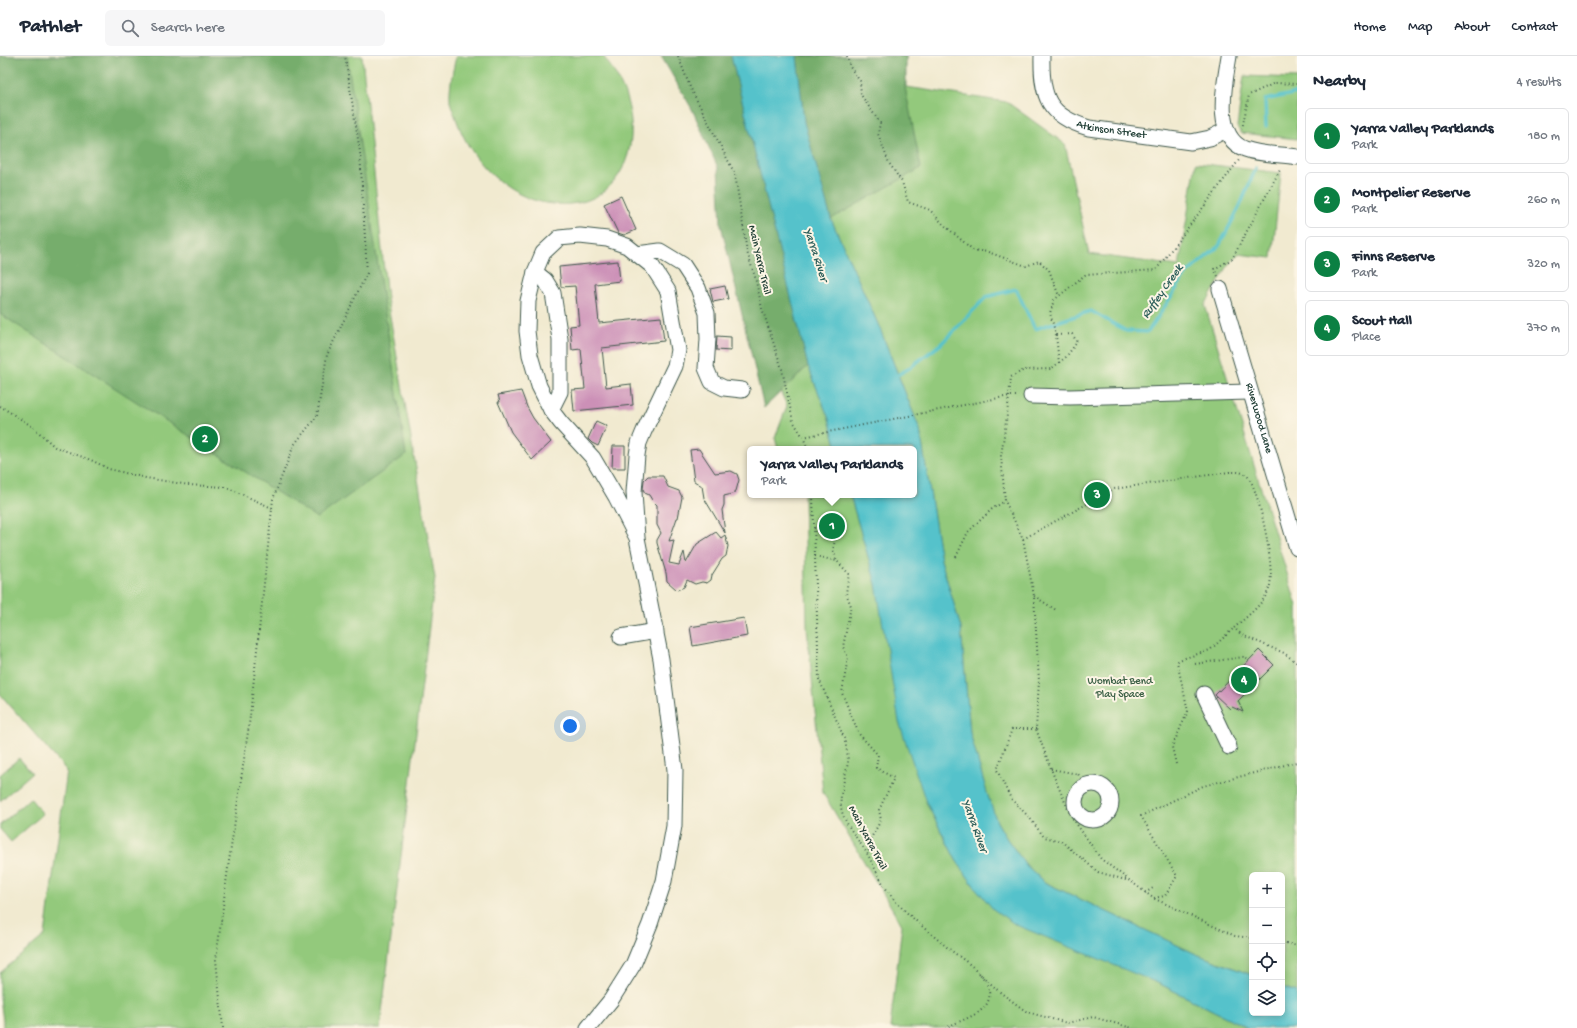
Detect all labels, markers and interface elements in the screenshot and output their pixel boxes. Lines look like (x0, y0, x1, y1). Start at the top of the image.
search box (105, 10, 385, 46)
text: Pathlet (20, 16, 81, 39)
icon: search (119, 17, 141, 39)
text: Search here (151, 19, 225, 37)
text: Home (1354, 19, 1386, 36)
text: Map (1408, 19, 1432, 36)
text: About (1454, 19, 1490, 36)
text: Contact (1512, 19, 1557, 36)
text: Nearby (1313, 72, 1366, 92)
text: 4 results (1517, 75, 1561, 90)
street label: Atkinson Street (1074, 118, 1148, 142)
text: Yarra Valley Parklands (1352, 120, 1493, 138)
text: 1 (1324, 129, 1330, 144)
text: 180 m (1528, 129, 1560, 144)
text: Park (1352, 138, 1377, 153)
text: Montpelier Reserve (1352, 184, 1470, 202)
text: 2 (1324, 193, 1330, 208)
text: 260 m (1527, 193, 1560, 208)
text: Park (1352, 202, 1377, 217)
street label: Main Yarra Trail (745, 224, 773, 296)
water label: Yarra River (800, 227, 831, 286)
text: Finns Reserve (1352, 248, 1435, 266)
text: 3 (1324, 257, 1330, 272)
text: 320 m (1527, 257, 1560, 272)
water label: Ruffey Creek (1139, 261, 1188, 322)
text: Park (1352, 266, 1377, 281)
text: Scout Hall (1352, 312, 1412, 330)
text: 4 (1324, 321, 1330, 336)
text: 370 m (1527, 321, 1560, 336)
text: Place (1352, 330, 1380, 345)
street label: Riverwood Lane (1242, 382, 1275, 455)
pin: 2 (192, 424, 218, 454)
popup (747, 446, 917, 498)
text: Yarra Valley Parklands (761, 456, 903, 474)
text: Park (761, 474, 786, 489)
pin: 3 (1084, 480, 1110, 510)
pin: 1 (819, 511, 845, 541)
pin: 4 (1231, 665, 1257, 695)
park label: Wombat Bend Play Space (1088, 676, 1154, 701)
your location (560, 716, 580, 736)
water label: Yarra River (958, 798, 991, 857)
street label: Main Yarra Trail (845, 804, 889, 873)
map controls (1249, 872, 1285, 1016)
button: + (1249, 872, 1285, 908)
button: − (1249, 908, 1285, 944)
button: locate (1249, 944, 1285, 980)
button: layers (1249, 980, 1285, 1016)

